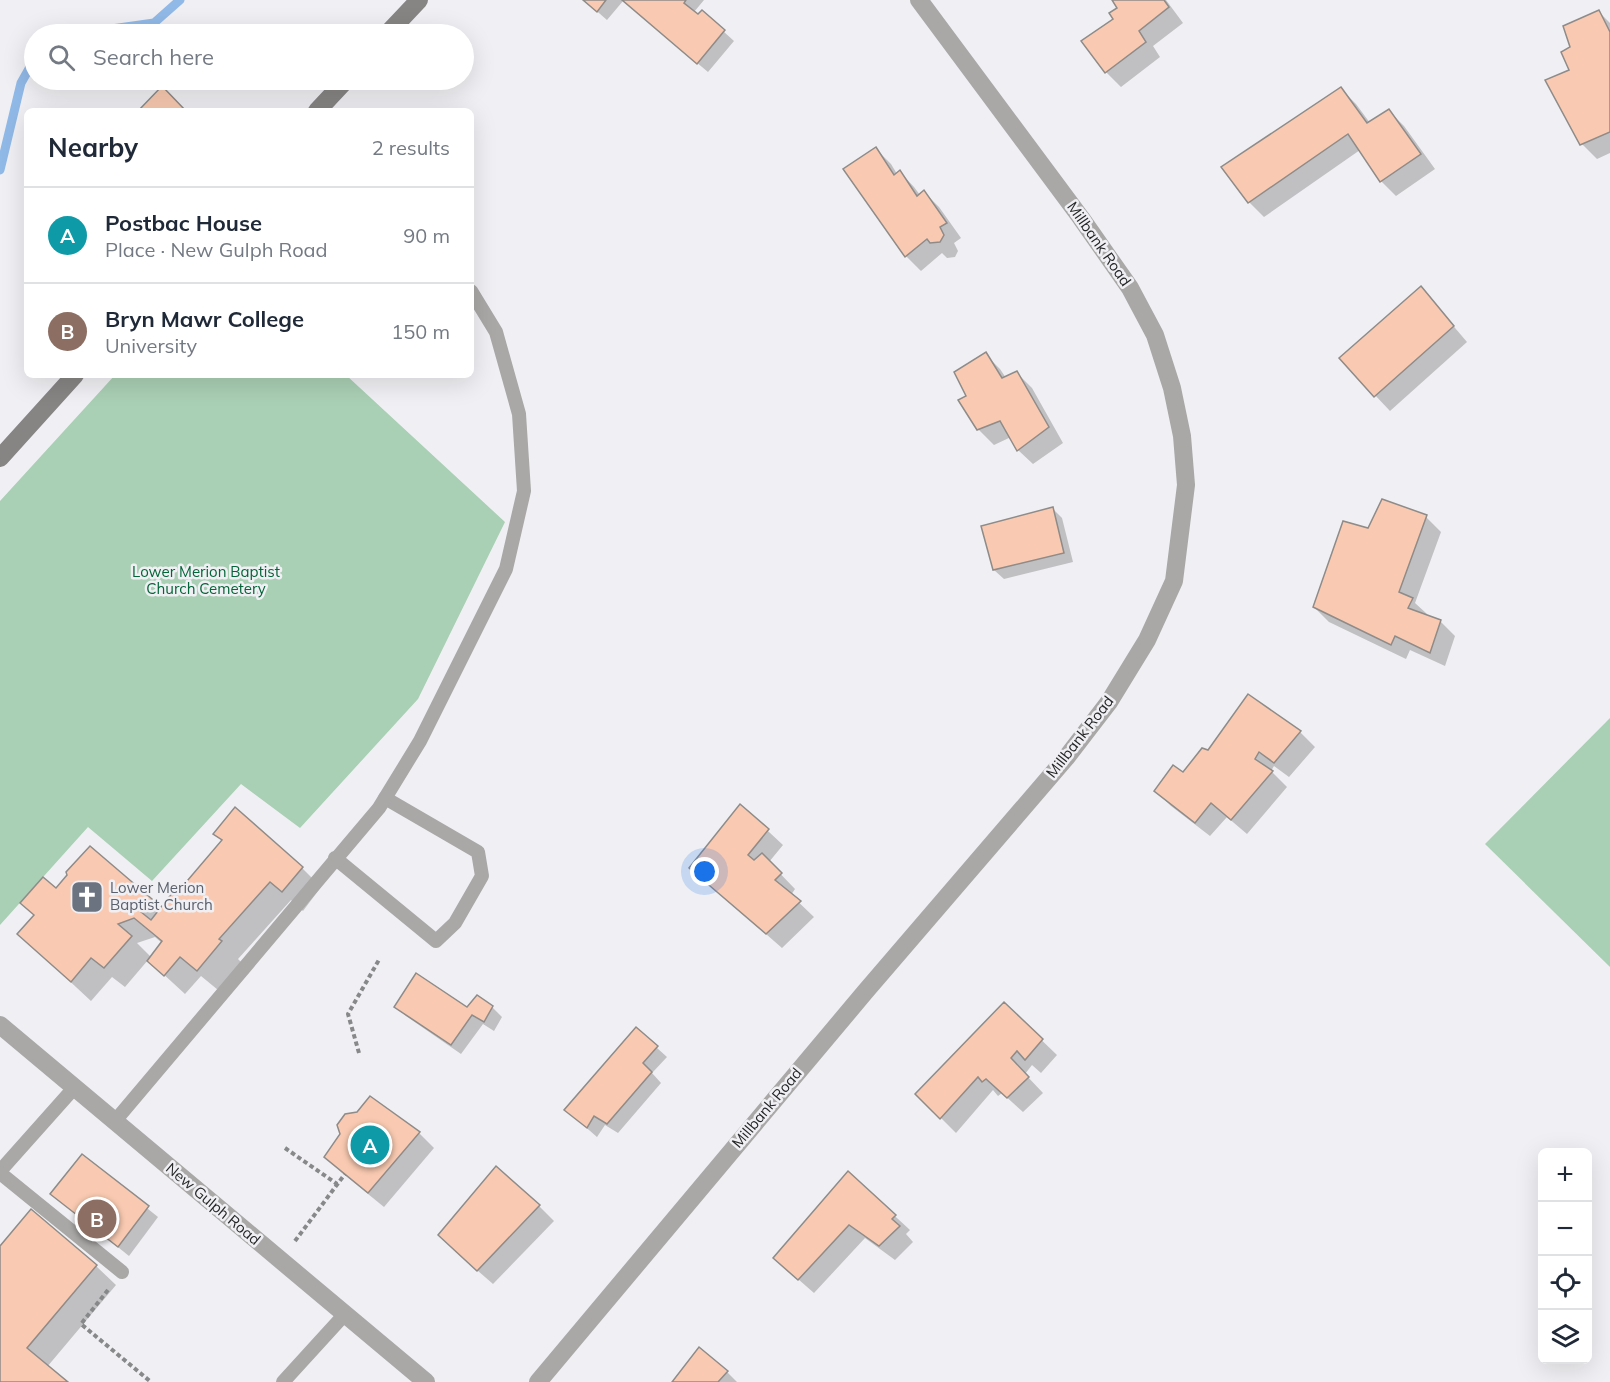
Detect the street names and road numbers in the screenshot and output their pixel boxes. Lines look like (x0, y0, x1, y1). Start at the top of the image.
street label: Millbank Road (1063, 198, 1136, 290)
street label: Millbank Road (1042, 692, 1118, 781)
street label: Millbank Road (728, 1064, 806, 1152)
street label: New Gulph Road (162, 1158, 265, 1249)

